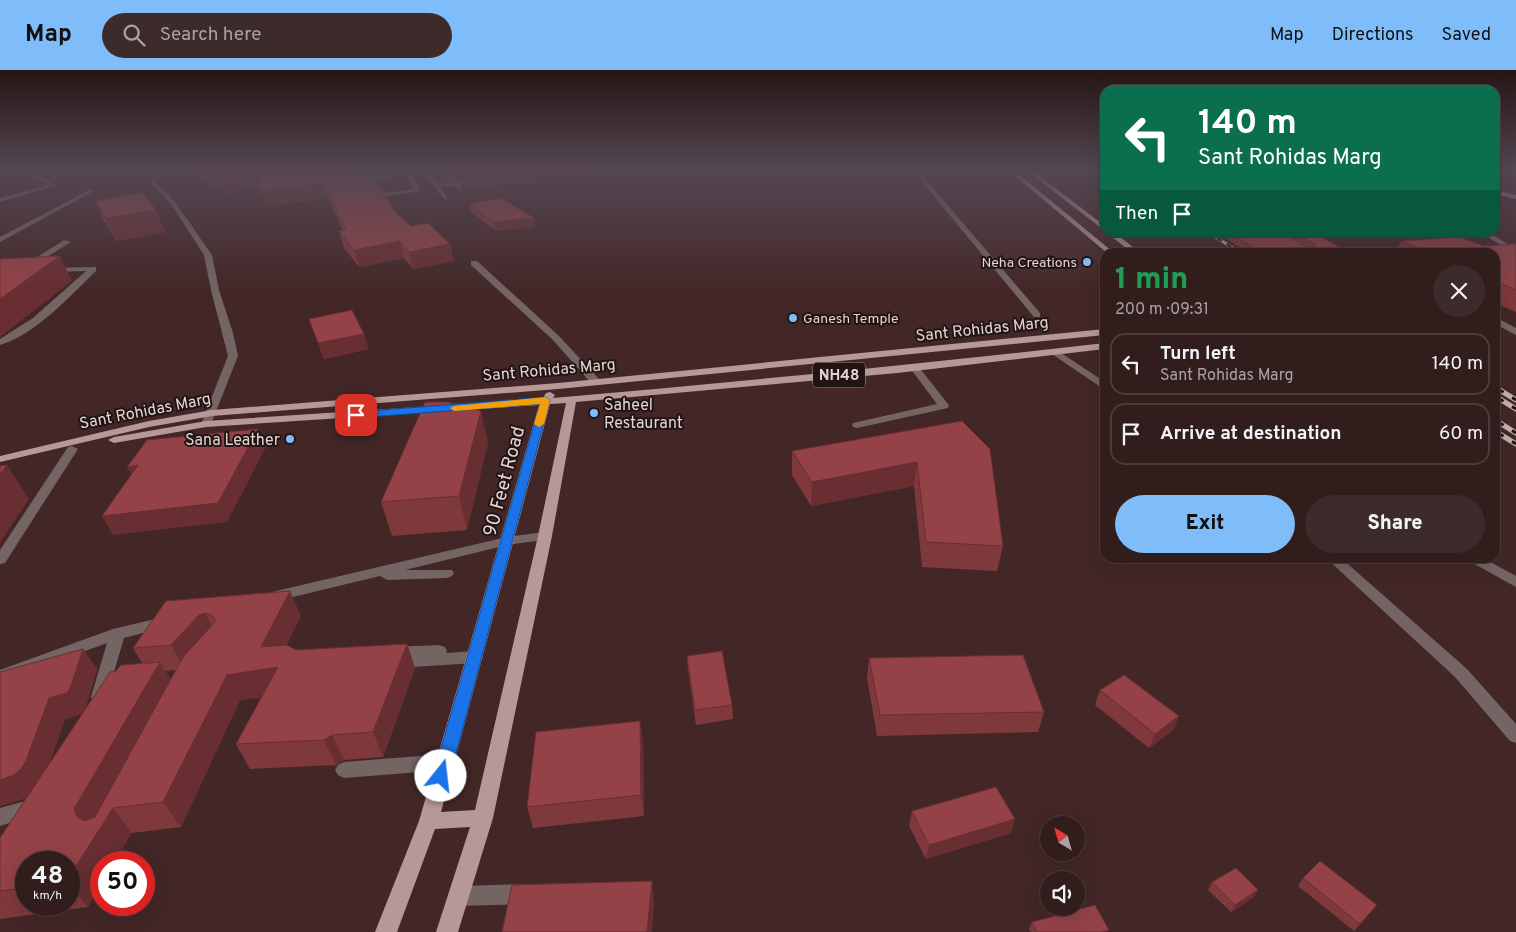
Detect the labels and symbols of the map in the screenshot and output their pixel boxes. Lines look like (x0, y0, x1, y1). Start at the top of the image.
place label: Neha Creations (981, 255, 1077, 272)
marker: Neha Creations (1081, 256, 1093, 268)
place label: Ganesh Temple (803, 311, 899, 328)
marker: Ganesh Temple (787, 312, 799, 324)
street label: Sant Rohidas Marg (915, 313, 1050, 347)
street label: Sant Rohidas Marg (482, 355, 617, 387)
road number: NH48 (813, 362, 865, 388)
street label: Sant Rohidas Marg (78, 389, 213, 435)
pin (335, 394, 377, 436)
place label: Saheel Restaurant (604, 396, 683, 434)
marker: Saheel Restaurant (588, 407, 600, 419)
street label: 90 Feet Road (479, 424, 531, 539)
place label: Sana Leather (185, 431, 280, 451)
marker: Sana Leather (284, 433, 296, 445)
position arrow (414, 749, 466, 801)
north arrow (1040, 816, 1085, 861)
speed limit sign: 50 (90, 851, 155, 916)

